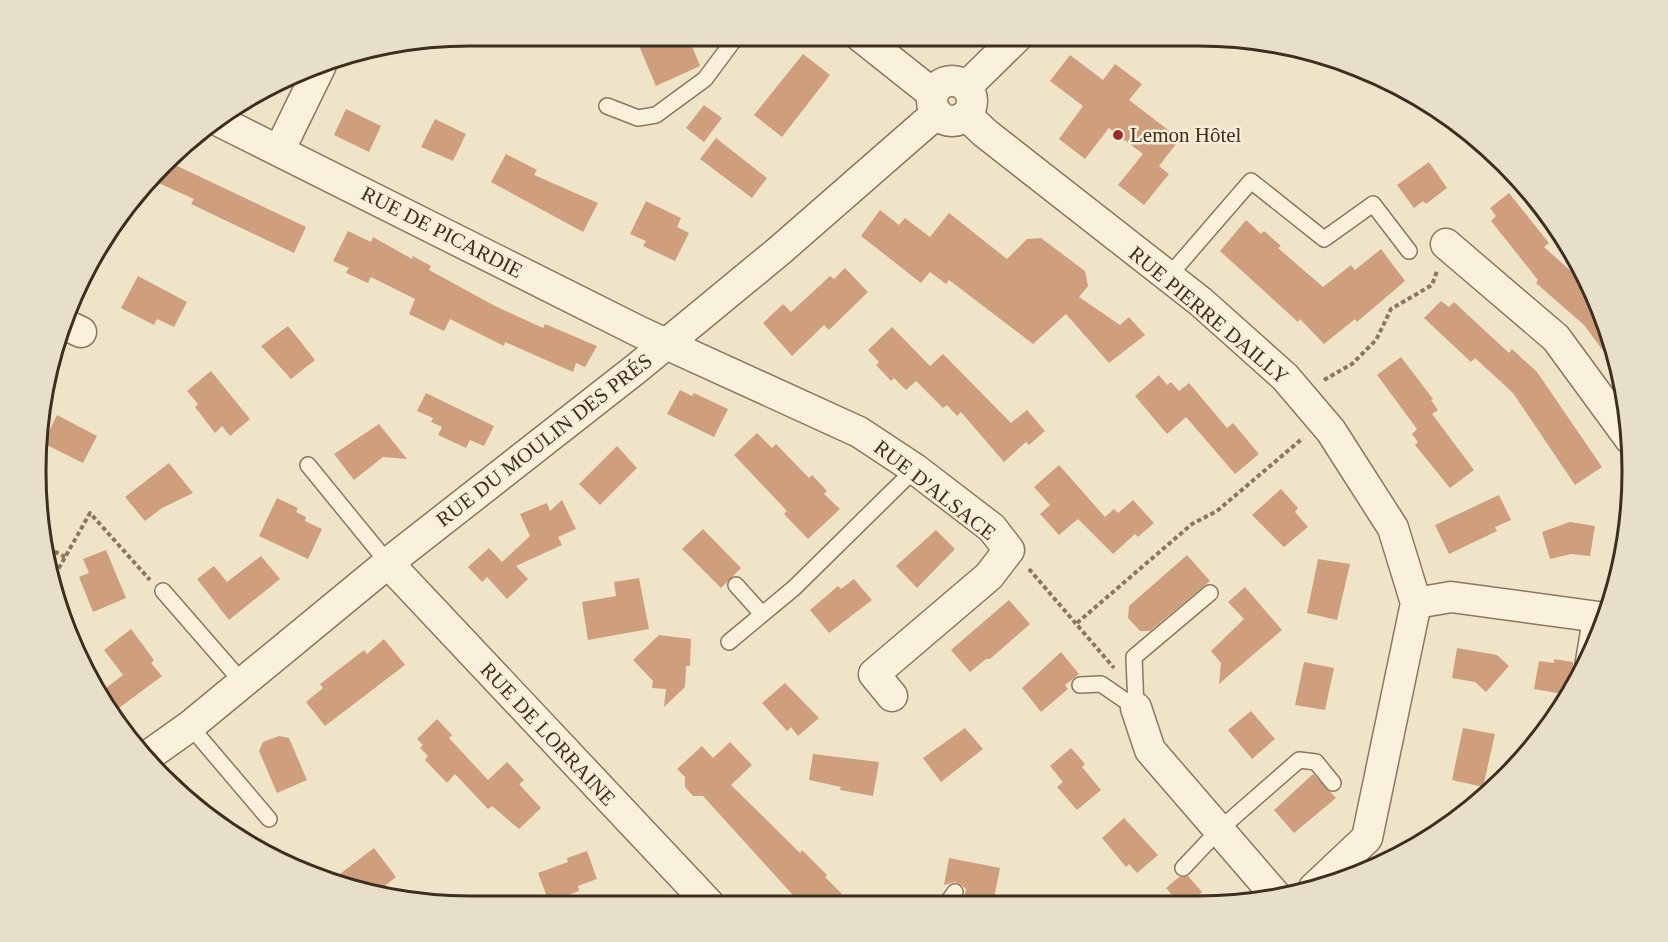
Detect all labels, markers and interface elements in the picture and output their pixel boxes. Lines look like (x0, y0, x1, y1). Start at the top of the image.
place label: Lemon Hôtel (1130, 123, 1242, 147)
marker: Lemon Hôtel (1111, 128, 1125, 142)
street label: RUE DE PICARDIE (358, 181, 526, 283)
street label: RUE PIERRE DAILLY (1124, 241, 1294, 389)
street label: RUE DU MOULIN DES PRÉS (431, 348, 657, 532)
street label: RUE D'ALSACE (869, 435, 1001, 545)
street label: RUE DE LORRAINE (476, 658, 620, 810)

